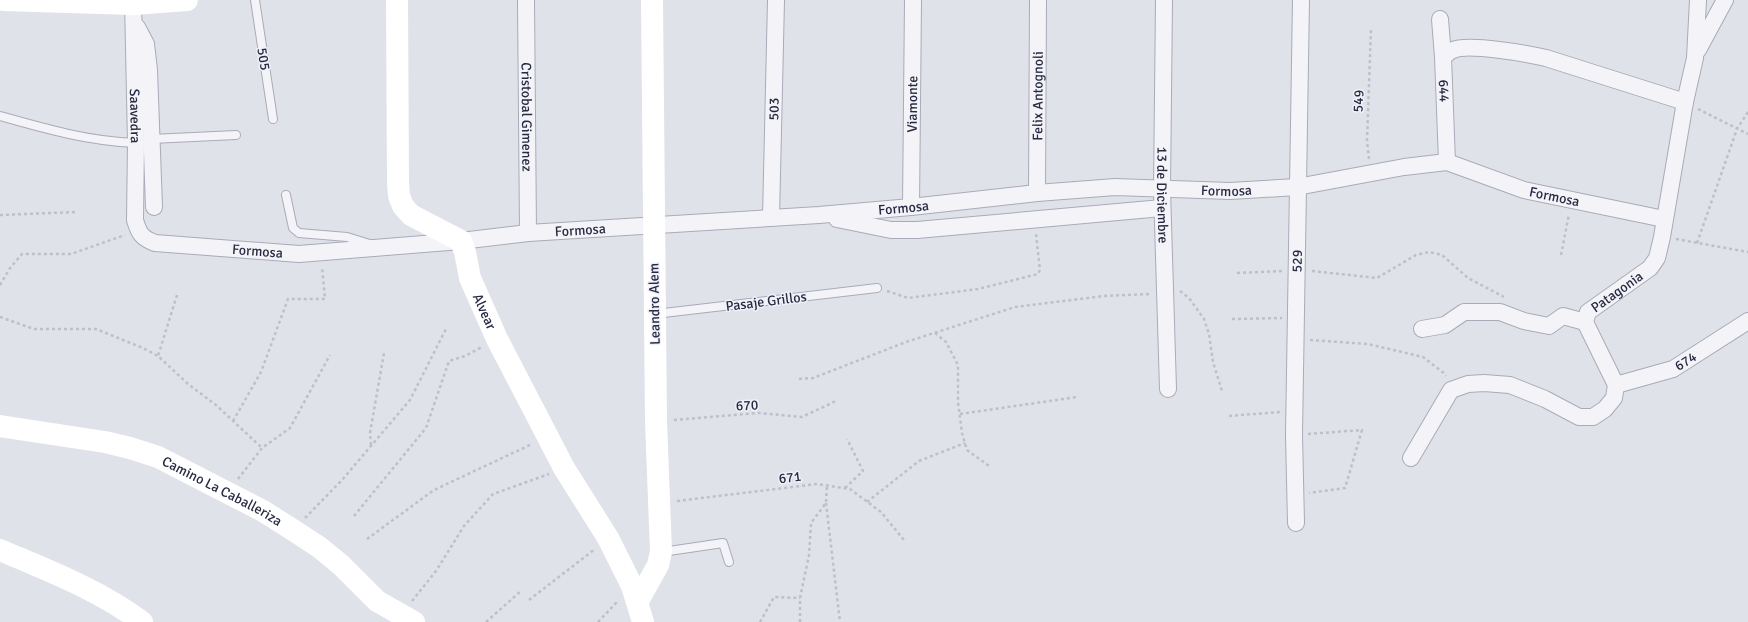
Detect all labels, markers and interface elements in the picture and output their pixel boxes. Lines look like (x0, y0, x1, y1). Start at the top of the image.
street label: 505 (253, 47, 274, 72)
street label: Felix Antognoli (1029, 51, 1047, 141)
street label: Cristobal Gimenez (518, 62, 535, 172)
street label: Viamonte (904, 76, 921, 133)
street label: 644 (1435, 79, 1453, 103)
street label: Saavedra (126, 89, 144, 143)
street label: 549 (1350, 89, 1367, 113)
street label: 503 (765, 98, 783, 121)
street label: 13 de Diciembre (1153, 147, 1172, 244)
street label: Formosa (1201, 182, 1252, 200)
street label: Formosa (1528, 183, 1581, 210)
street label: Formosa (877, 197, 930, 219)
street label: Formosa (554, 220, 606, 240)
street label: Formosa (231, 241, 284, 262)
street label: 529 (1289, 250, 1306, 273)
street label: Leandro Alem (645, 263, 664, 345)
street label: Patagonia (1588, 268, 1646, 316)
street label: Pasaje Grillos (725, 288, 808, 315)
street label: Alvear (469, 291, 500, 333)
street label: 674 (1672, 348, 1700, 375)
street label: 670 (735, 396, 759, 415)
street label: Camino La Caballeriza (159, 453, 285, 530)
street label: 671 (778, 468, 802, 487)

